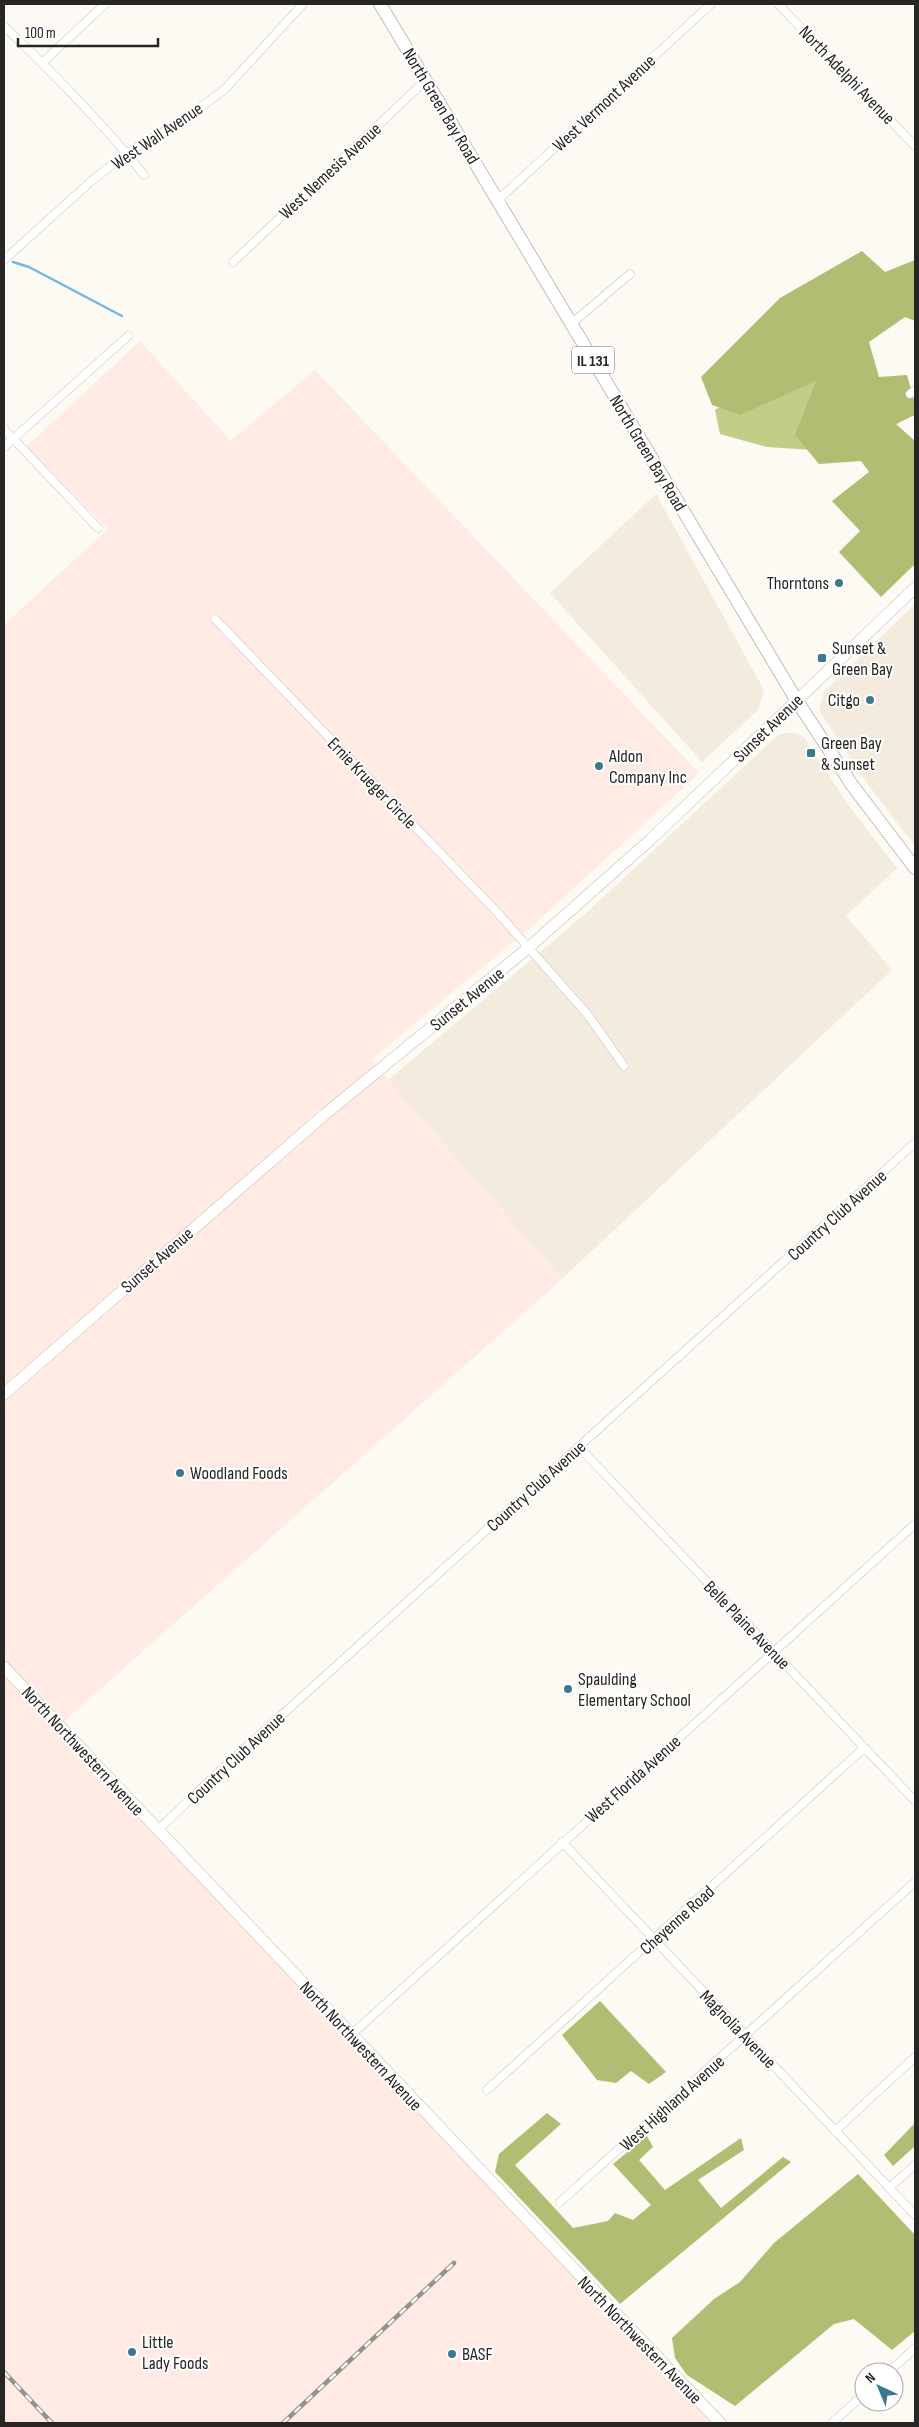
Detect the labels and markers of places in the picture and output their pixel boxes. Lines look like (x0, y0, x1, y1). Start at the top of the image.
place label: Thorntons (767, 573, 829, 594)
marker: Thorntons (833, 577, 845, 589)
place label: Sunset & Green Bay (832, 638, 893, 680)
marker: Sunset & Green Bay (816, 652, 828, 664)
place label: Citgo (828, 690, 860, 711)
marker: Citgo (864, 694, 876, 706)
place label: Green Bay & Sunset (821, 733, 882, 775)
place label: Aldon Company Inc (608, 746, 687, 788)
marker: Green Bay & Sunset (805, 747, 817, 759)
marker: Aldon Company Inc (593, 760, 605, 772)
place label: Woodland Foods (190, 1463, 288, 1484)
marker: Woodland Foods (174, 1467, 186, 1479)
place label: Spaulding Elementary School (578, 1669, 691, 1711)
marker: Spaulding Elementary School (562, 1683, 574, 1695)
place label: Little Lady Foods (142, 2332, 208, 2374)
place label: BASF (462, 2344, 492, 2365)
marker: Little Lady Foods (126, 2346, 138, 2358)
marker: BASF (446, 2348, 458, 2360)

